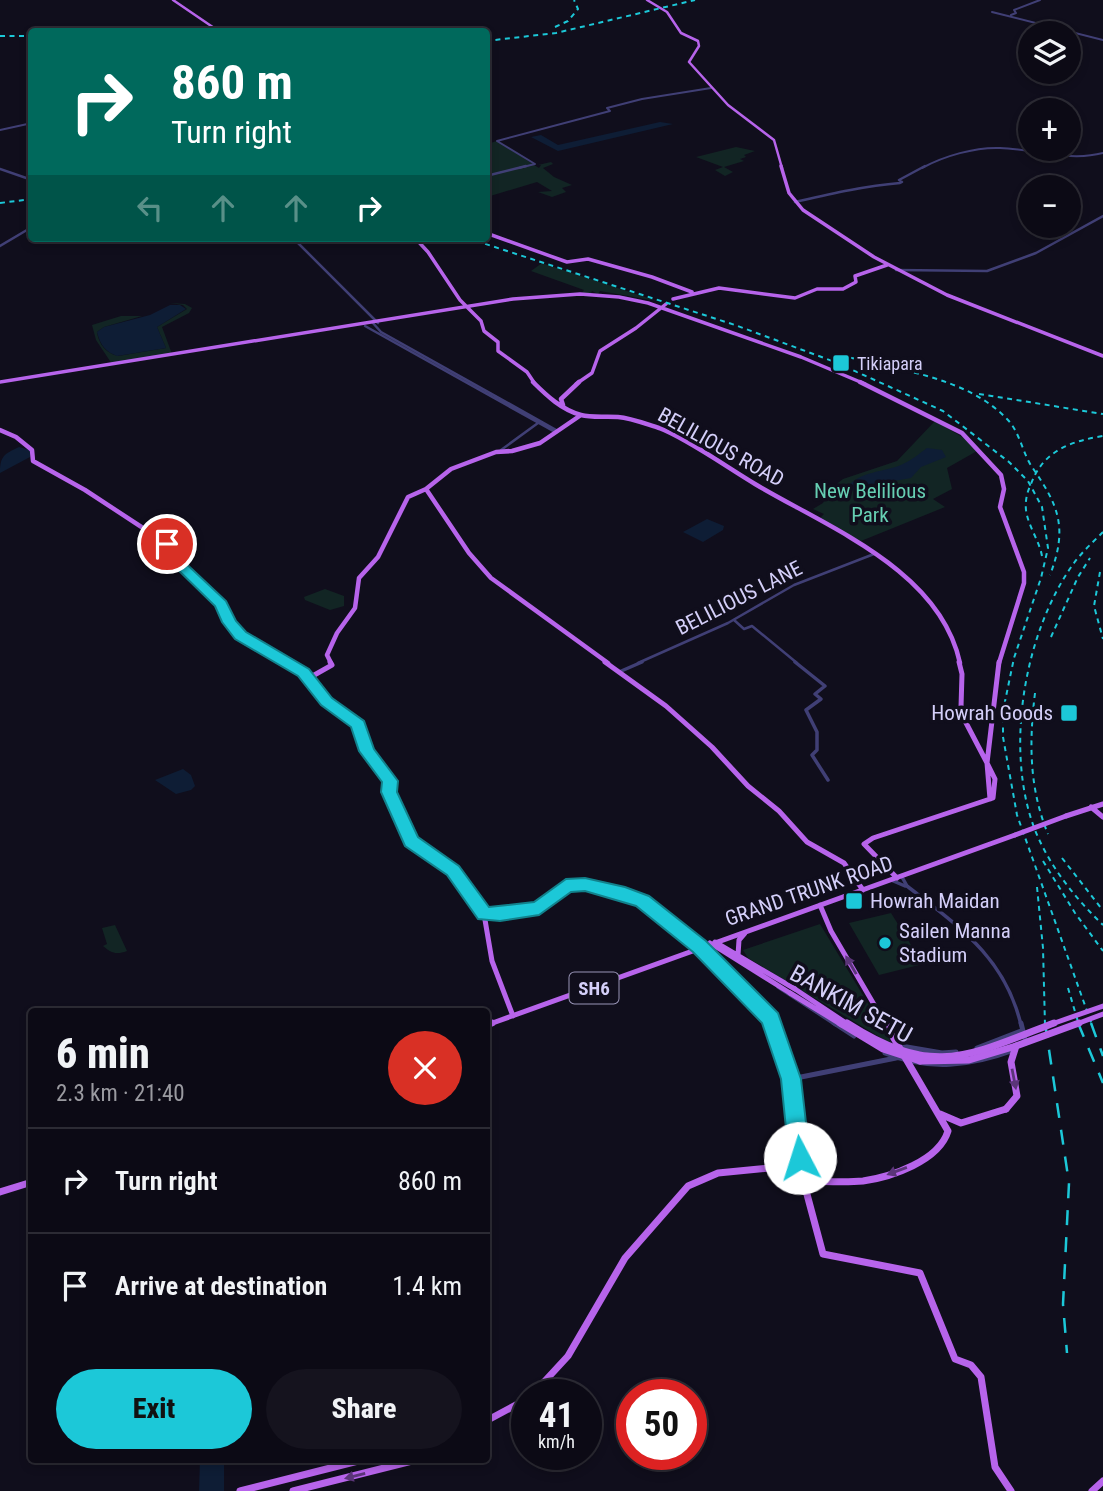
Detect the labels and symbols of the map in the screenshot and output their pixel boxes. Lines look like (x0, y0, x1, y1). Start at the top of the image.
marker: Tikiapara (831, 353, 851, 373)
place label: Tikiapara (857, 353, 923, 374)
street label: BELILIOUS ROAD (654, 403, 788, 491)
park label: New Belilious Park (814, 479, 926, 527)
pin (137, 514, 197, 574)
street label: BELILIOUS LANE (672, 556, 806, 640)
place label: Howrah Goods (931, 701, 1053, 725)
marker: Howrah Goods (1059, 703, 1079, 723)
street label: GRAND TRUNK ROAD (722, 851, 896, 931)
place label: Howrah Maidan (870, 889, 1000, 913)
marker: Howrah Maidan (844, 891, 864, 911)
place label: Sailen Manna Stadium (899, 919, 1011, 967)
marker: Sailen Manna Stadium (877, 935, 893, 951)
one-way arrow (845, 956, 857, 975)
street label: BANKIM SETU (785, 959, 917, 1049)
road number: SH6 (570, 972, 618, 1004)
one-way arrow (1008, 1068, 1019, 1090)
position arrow (763, 1121, 837, 1195)
one-way arrow (886, 1166, 907, 1177)
speed limit sign: 50 (616, 1379, 707, 1470)
one-way arrow (344, 1471, 366, 1482)

